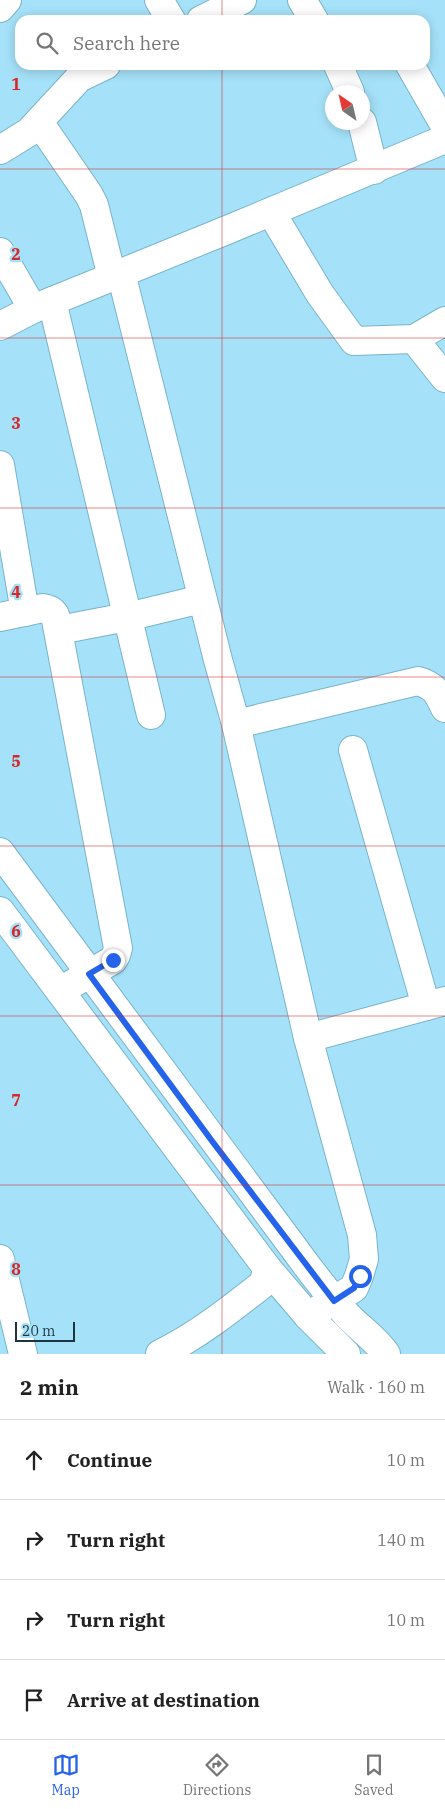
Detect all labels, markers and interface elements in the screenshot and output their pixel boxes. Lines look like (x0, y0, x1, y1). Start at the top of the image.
search box (15, 15, 430, 70)
icon: search (33, 29, 61, 57)
text: Search here (73, 31, 180, 55)
text: 1 (11, 74, 21, 94)
north arrow (325, 85, 370, 130)
text: 2 (11, 244, 21, 264)
text: 3 (11, 413, 21, 433)
text: 4 (11, 582, 21, 602)
text: 5 (11, 751, 21, 771)
text: 6 (11, 921, 21, 941)
route end (102, 949, 125, 972)
text: 7 (11, 1090, 21, 1110)
text: 8 (11, 1259, 21, 1279)
route start (349, 1265, 372, 1288)
scale bar (15, 1319, 75, 1342)
text: 20 m (22, 1322, 55, 1340)
text: 2 min (20, 1373, 79, 1401)
text: Walk · 160 m (327, 1377, 425, 1397)
icon: ahead (20, 1446, 48, 1474)
text: Continue (67, 1448, 152, 1472)
text: 10 m (387, 1450, 425, 1470)
icon: right (20, 1526, 48, 1554)
text: Turn right (67, 1528, 165, 1552)
text: 140 m (377, 1530, 425, 1550)
icon: right (20, 1606, 48, 1634)
text: Turn right (67, 1608, 165, 1632)
text: 10 m (387, 1610, 425, 1630)
icon: arrive (20, 1686, 48, 1714)
text: Arrive at destination (67, 1688, 260, 1712)
tab: Map (52, 1751, 80, 1799)
tab: Directions (183, 1751, 251, 1799)
tab: Saved (354, 1751, 393, 1799)

